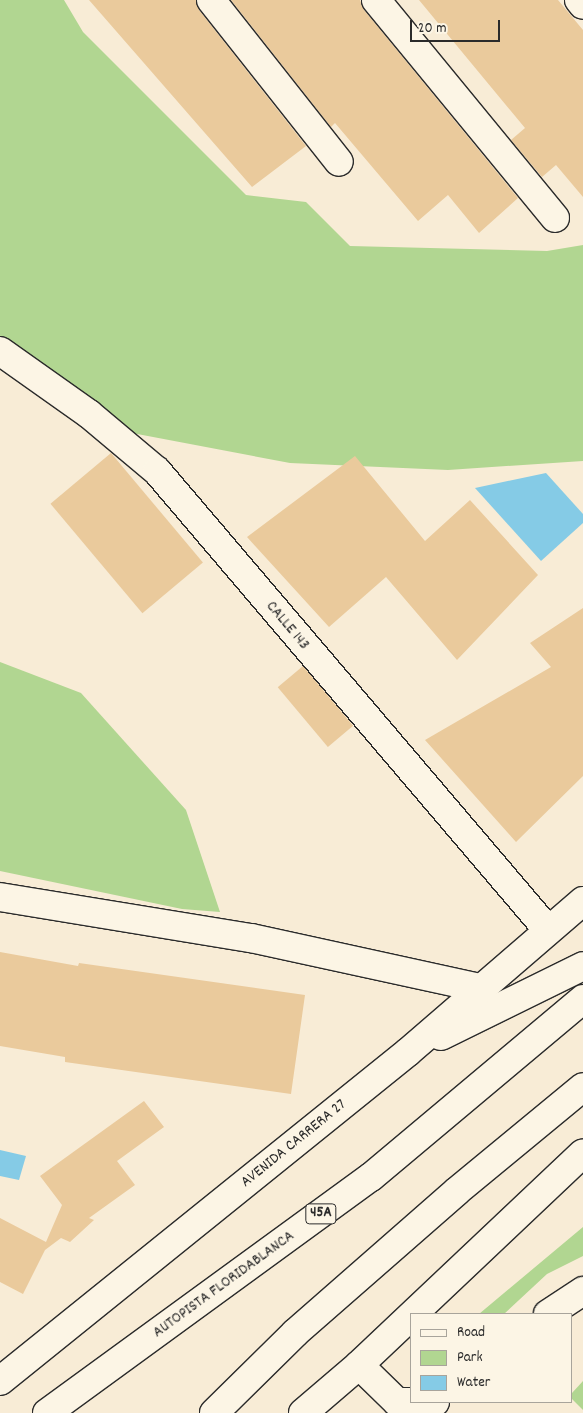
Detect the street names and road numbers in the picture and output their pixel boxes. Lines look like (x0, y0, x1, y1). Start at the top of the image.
street label: CALLE 143 (261, 598, 313, 654)
street label: AVENIDA CARRERA 27 (237, 1096, 351, 1192)
road number: 45A (305, 1202, 337, 1226)
street label: AUTOPISTA FLORIDABLANCA (150, 1227, 298, 1343)

